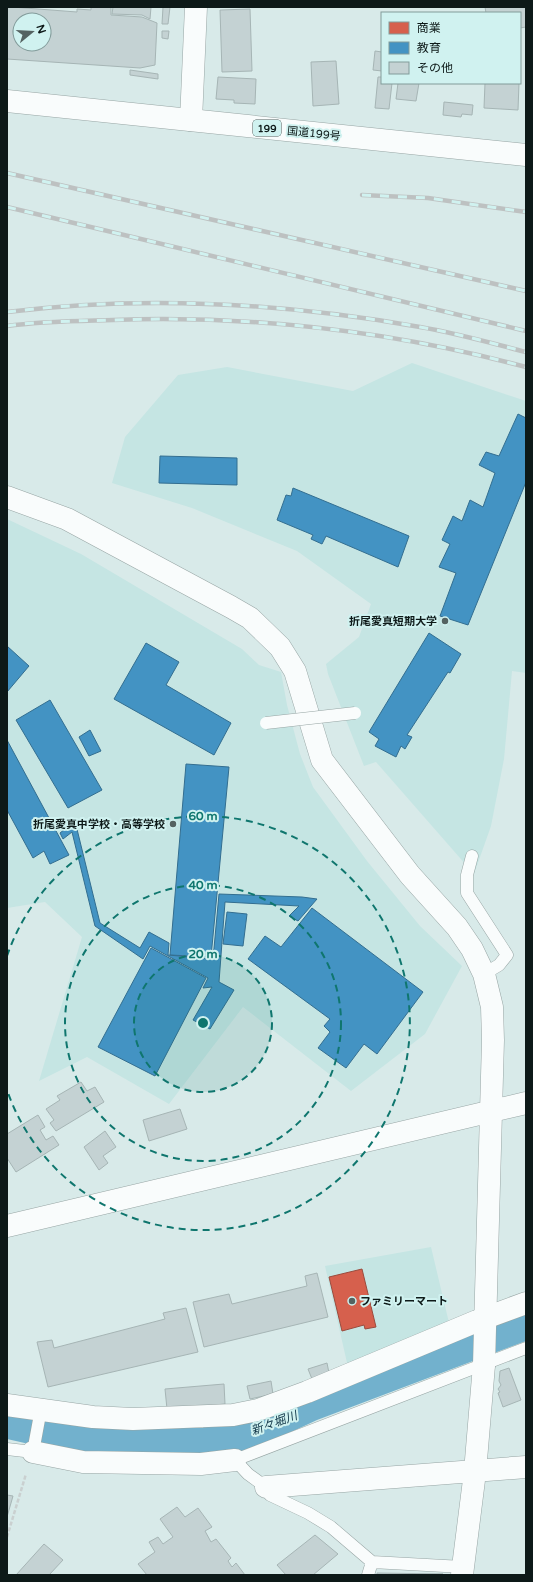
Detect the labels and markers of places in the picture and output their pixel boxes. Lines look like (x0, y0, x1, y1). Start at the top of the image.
place label: 折尾愛真短期大学 (349, 615, 437, 628)
marker: 折尾愛真短期大学 (440, 616, 450, 626)
place label: 折尾愛真中学校・高等学校 (33, 818, 165, 831)
marker: 折尾愛真中学校・高等学校 (168, 819, 178, 829)
centre of rings (196, 1016, 210, 1030)
place label: ファミリーマート (360, 1295, 448, 1308)
marker: ファミリーマート (347, 1296, 357, 1306)

